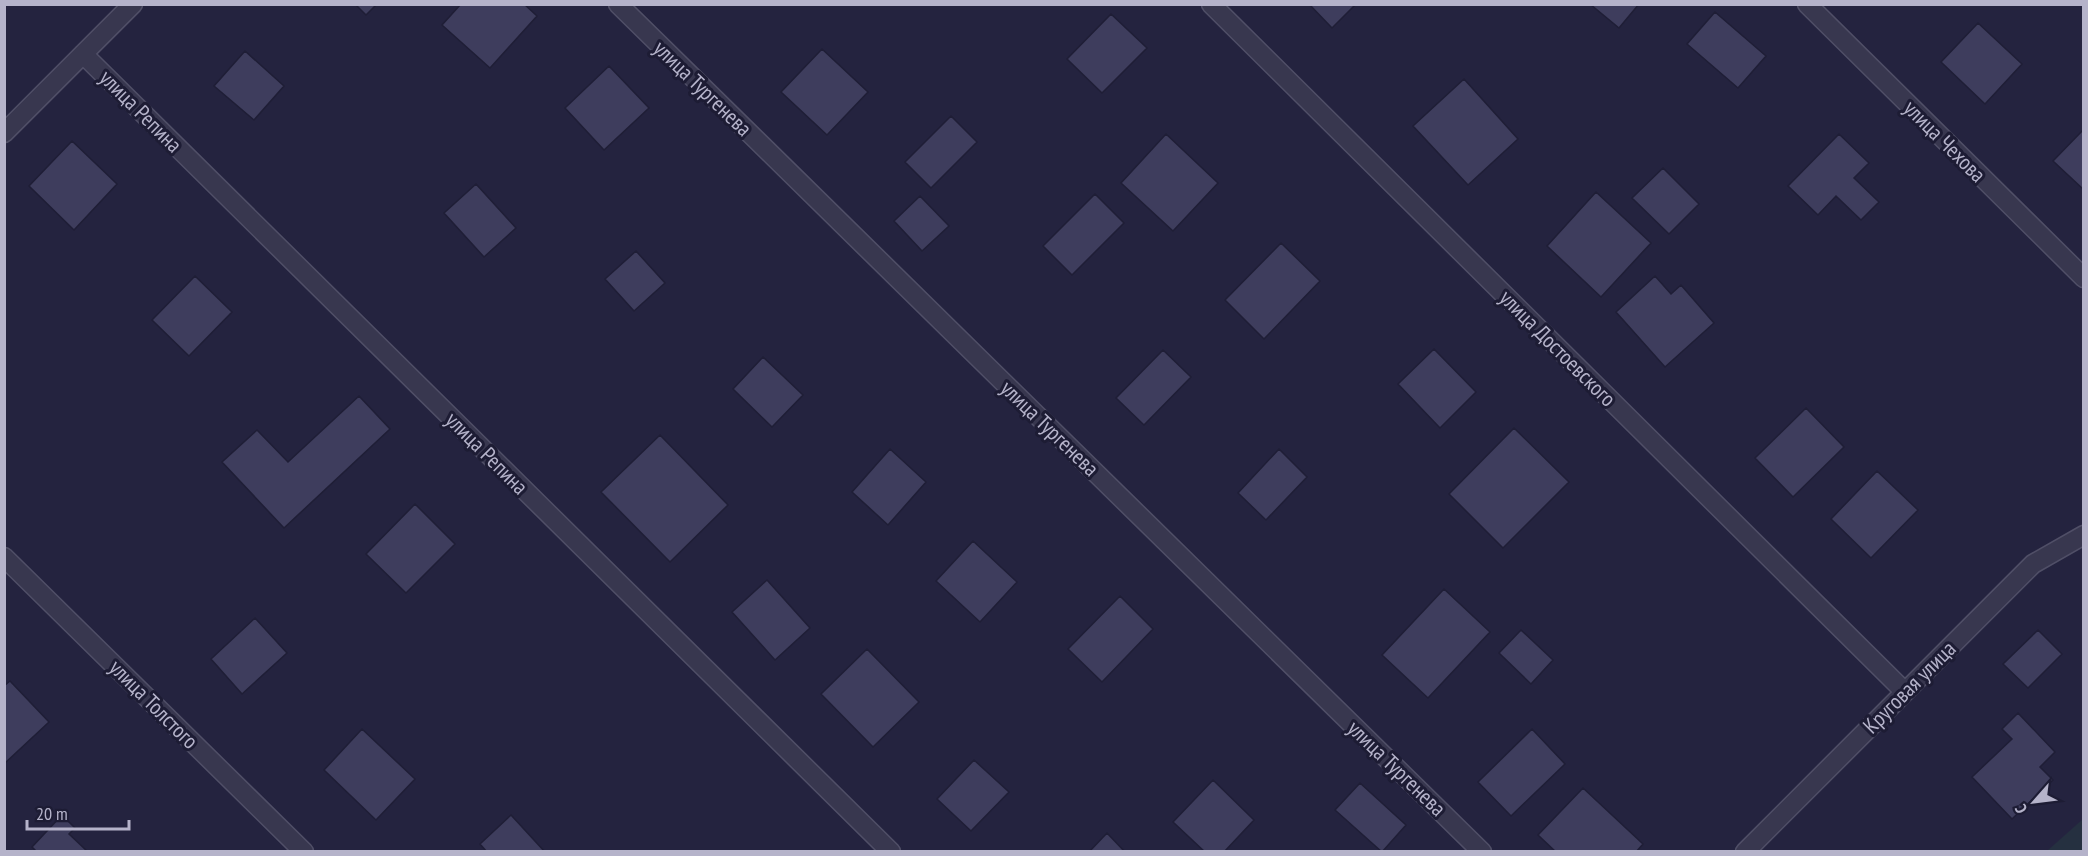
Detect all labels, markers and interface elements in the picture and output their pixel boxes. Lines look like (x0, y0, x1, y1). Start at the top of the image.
street label: улица Тургенева (648, 34, 758, 142)
street label: улица Репина (94, 64, 188, 158)
street label: улица Чехова (1898, 94, 1992, 188)
street label: улица Достоевского (1494, 284, 1622, 412)
street label: улица Тургенева (995, 374, 1105, 482)
street label: улица Репина (440, 406, 534, 500)
street label: Круговая улица (1857, 635, 1961, 739)
street label: улица Толстого (103, 653, 205, 755)
street label: улица Тургенева (1342, 714, 1452, 822)
north arrow (2004, 772, 2064, 832)
scale bar (27, 793, 129, 831)
text: С (2010, 801, 2031, 817)
text: 20 m (36, 802, 68, 825)

